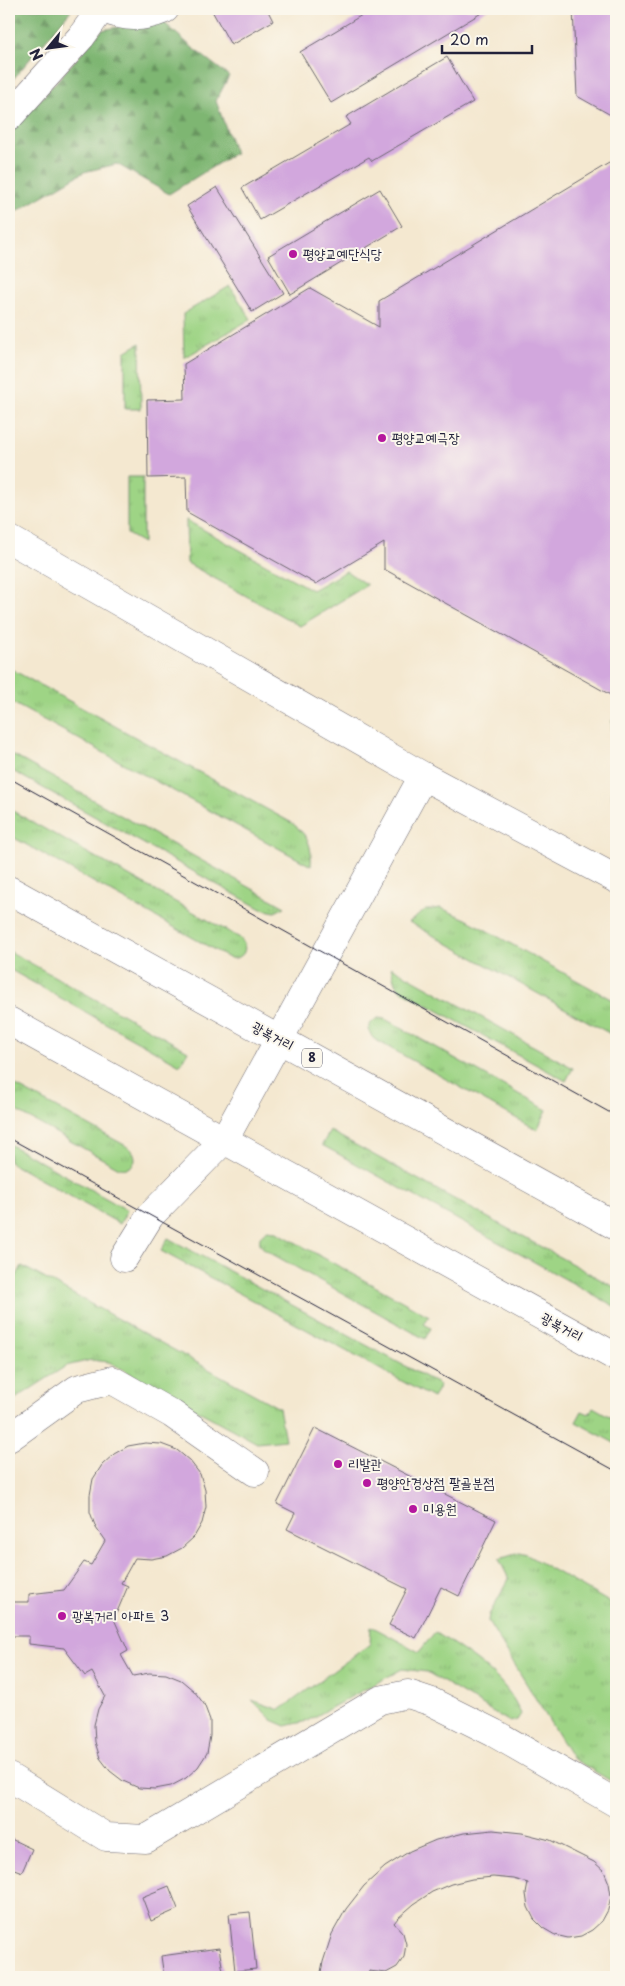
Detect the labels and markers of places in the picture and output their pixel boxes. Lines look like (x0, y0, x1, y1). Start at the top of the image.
place label: 평양교예단식당 (303, 243, 383, 264)
marker: 평양교예단식당 (287, 248, 299, 260)
place label: 평양교예극장 (392, 427, 460, 448)
marker: 평양교예극장 (376, 432, 388, 444)
place label: 리발관 (348, 1453, 382, 1474)
marker: 리발관 (332, 1458, 344, 1470)
place label: 평양안경상점 팔골분점 (377, 1472, 494, 1493)
marker: 평양안경상점 팔골분점 (361, 1477, 373, 1489)
place label: 미용원 (423, 1498, 457, 1519)
marker: 미용원 (407, 1503, 419, 1515)
place label: 광복거리 아파트 3 (72, 1605, 169, 1626)
marker: 광복거리 아파트 3 (56, 1610, 68, 1622)

